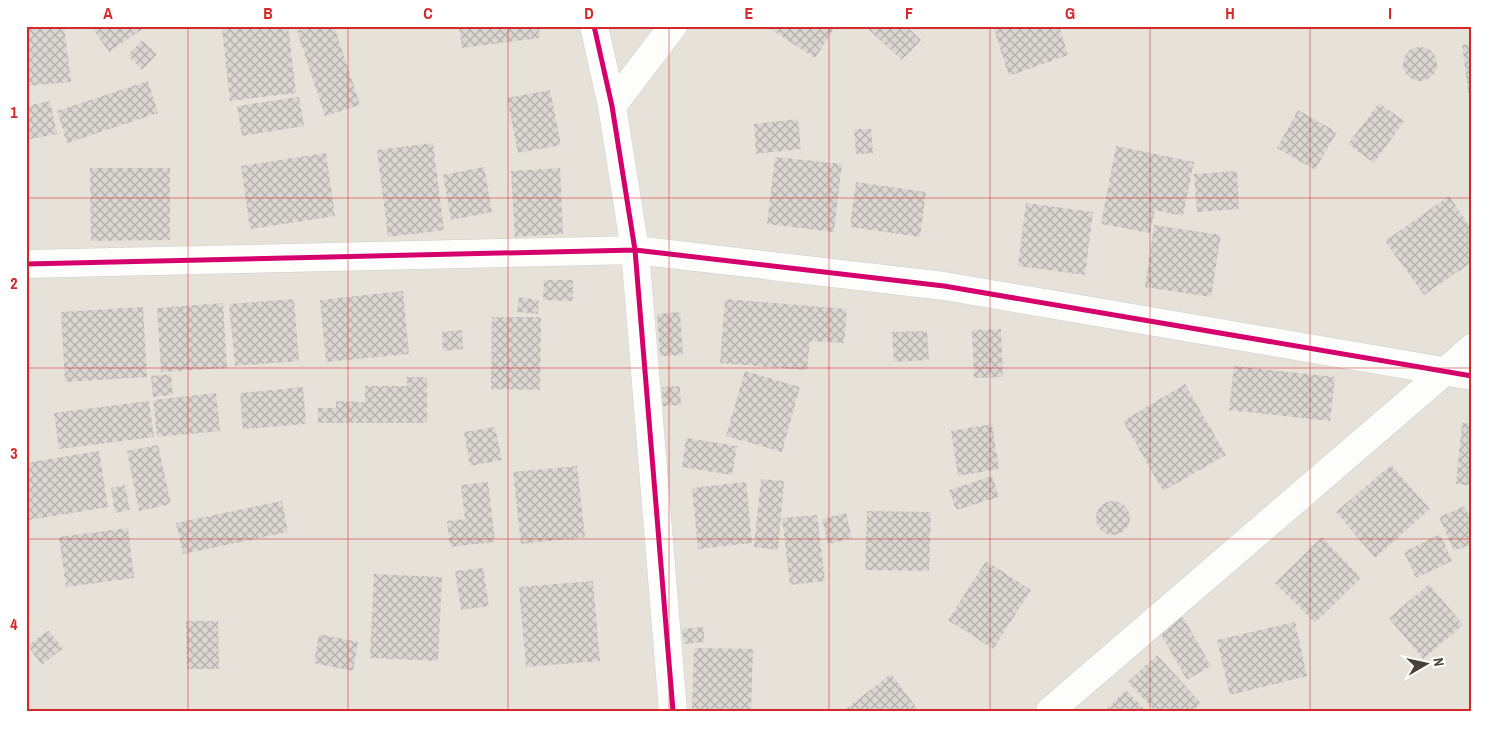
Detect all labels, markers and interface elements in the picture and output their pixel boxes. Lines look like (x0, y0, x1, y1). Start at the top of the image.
text: A (103, 2, 113, 24)
text: B (263, 2, 273, 24)
text: C (423, 2, 433, 24)
text: D (584, 2, 594, 24)
text: E (745, 2, 754, 24)
text: F (905, 2, 913, 24)
text: G (1065, 2, 1075, 24)
text: H (1225, 2, 1235, 24)
text: I (1388, 2, 1392, 24)
text: 1 (10, 101, 18, 123)
text: 2 (10, 272, 18, 294)
text: 3 (10, 442, 18, 464)
text: 4 (10, 613, 18, 635)
north arrow (1400, 640, 1450, 690)
text: N (1429, 656, 1448, 667)

